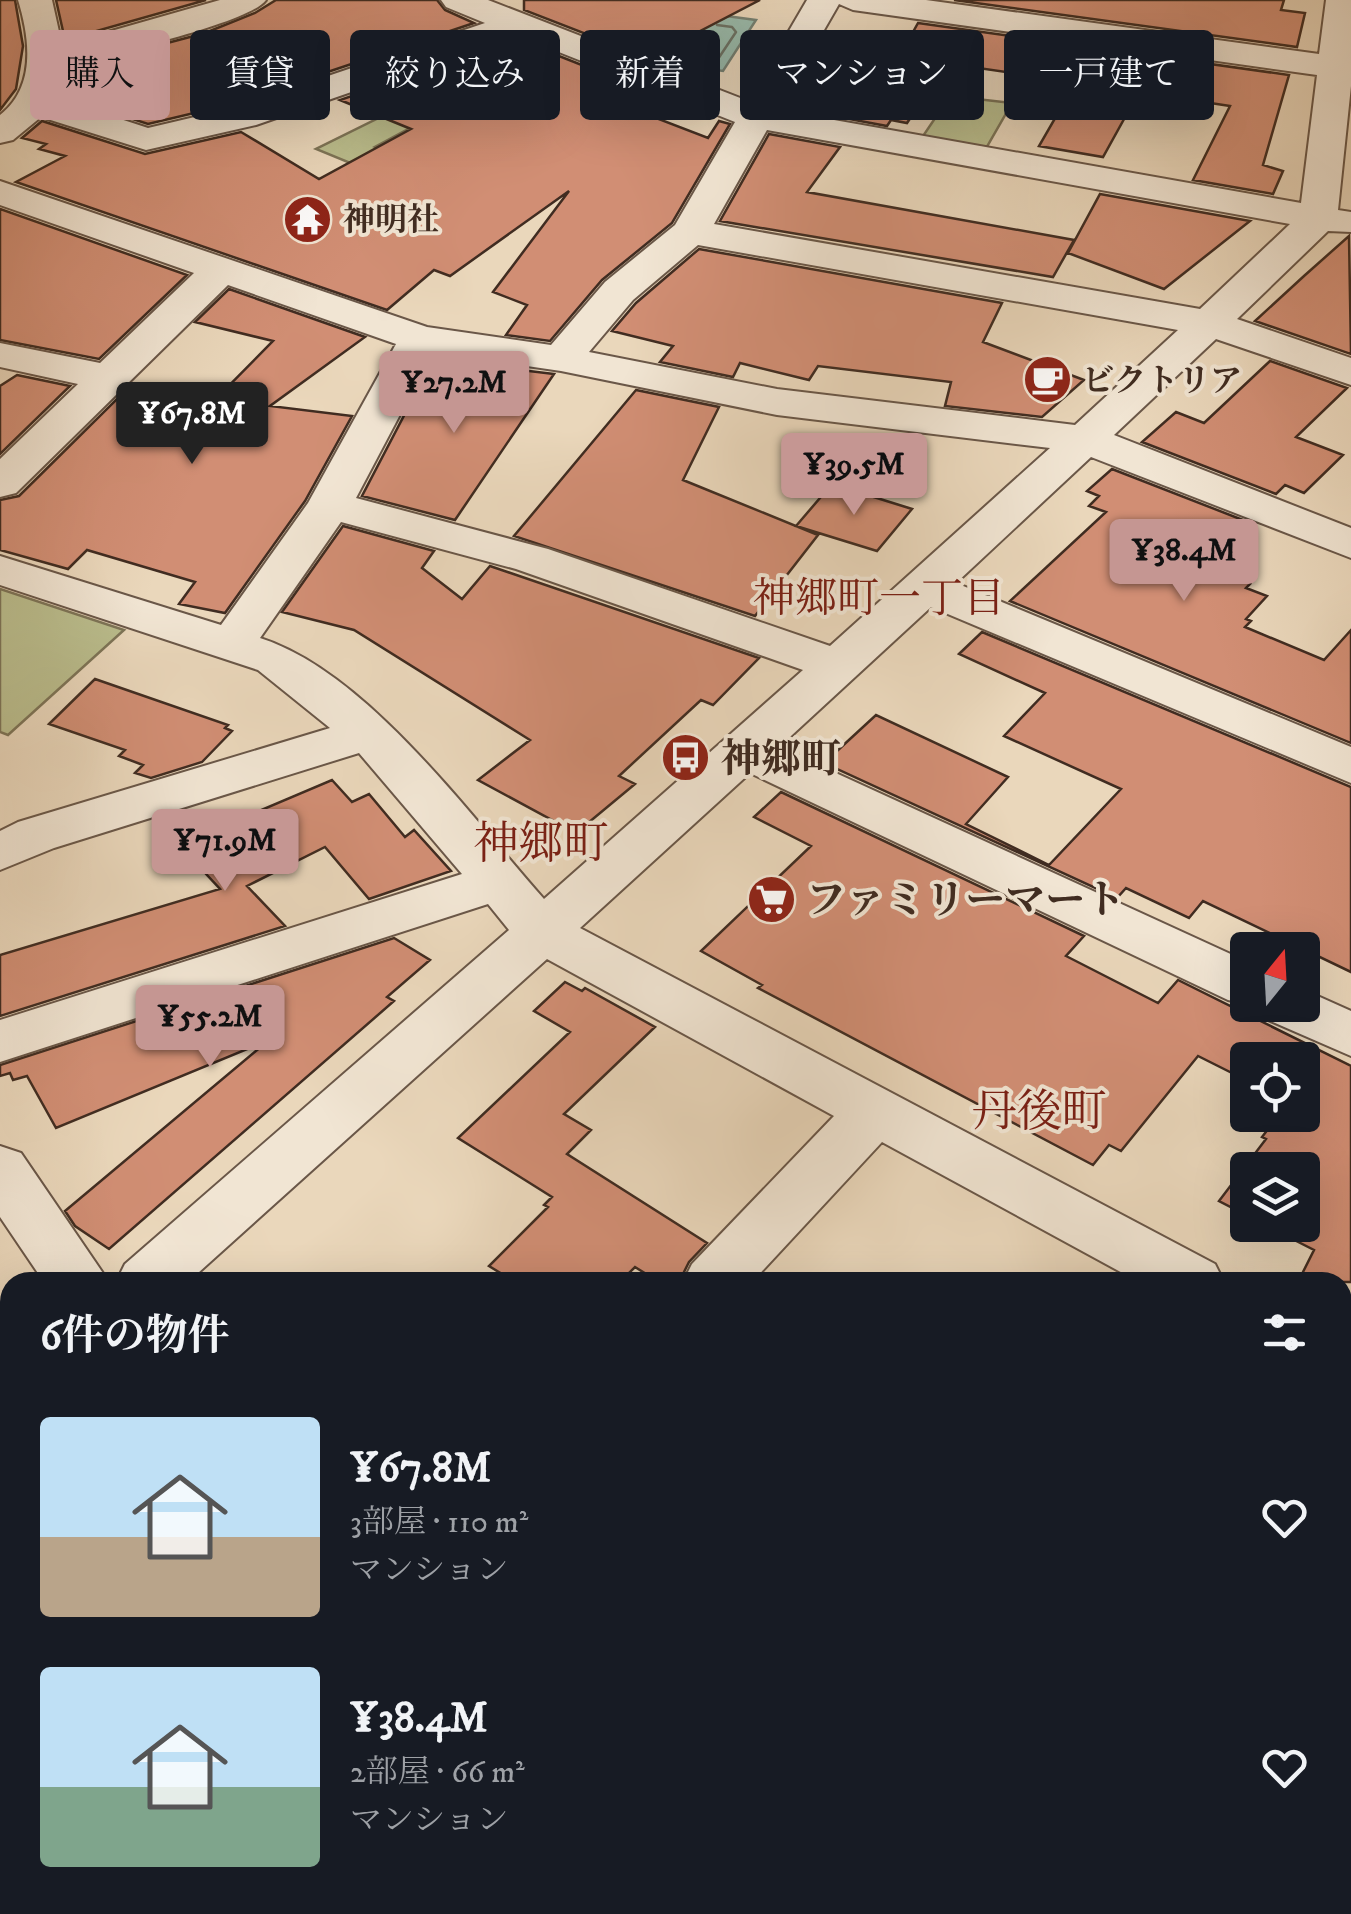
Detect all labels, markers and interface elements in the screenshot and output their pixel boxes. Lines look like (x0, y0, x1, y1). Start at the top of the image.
chip: 購入 (30, 30, 170, 120)
chip: 賃貸 (190, 30, 330, 120)
chip: 絞り込み (350, 30, 560, 120)
chip: 新着 (580, 30, 720, 120)
chip: マンション (740, 30, 984, 120)
chip: 一戸建て (1004, 30, 1214, 120)
temple icon: 神明社 (282, 193, 334, 245)
place label: 神明社 (343, 201, 439, 241)
pin: ¥27.2M (373, 351, 535, 436)
cafe icon: ビクトリア (1021, 354, 1073, 406)
place label: ビクトリア (1082, 362, 1242, 402)
text: ¥27.2M (401, 363, 507, 403)
pin: ¥67.8M (111, 382, 273, 467)
text: ¥67.8M (138, 394, 246, 434)
pin: ¥39.5M (773, 433, 935, 518)
text: ¥39.5M (803, 445, 905, 485)
pin: ¥38.4M (1103, 519, 1265, 604)
text: ¥38.4M (1132, 531, 1237, 571)
district label: 神郷町一丁目 (753, 574, 1005, 626)
bus stop icon: 神郷町 (660, 732, 712, 784)
place label: 神郷町 (721, 736, 841, 786)
pin: ¥71.9M (144, 809, 306, 894)
district label: 神郷町 (473, 817, 609, 873)
text: ¥71.9M (174, 821, 276, 861)
supermarket icon: ファミリーマート (745, 873, 797, 925)
place label: ファミリーマート (806, 877, 1125, 927)
north arrow (1230, 932, 1320, 1022)
map controls (1230, 932, 1320, 1242)
pin: ¥55.2M (129, 985, 291, 1070)
text: ¥55.2M (158, 997, 262, 1037)
button: locate (1230, 1042, 1320, 1132)
district label: 丹後町 (971, 1085, 1107, 1141)
button: layers (1230, 1152, 1320, 1242)
icon: filters (1257, 1305, 1312, 1360)
text: 6件の物件 (40, 1311, 230, 1363)
text: ¥67.8M (350, 1443, 491, 1495)
icon: home (120, 1457, 240, 1577)
icon: heart (1257, 1490, 1312, 1545)
text: 3部屋 · 110 m² (350, 1503, 528, 1543)
text: マンション (350, 1551, 509, 1591)
text: ¥38.4M (350, 1693, 488, 1745)
icon: home (120, 1707, 240, 1827)
icon: heart (1257, 1740, 1312, 1795)
text: 2部屋 · 66 m² (350, 1753, 525, 1793)
text: マンション (350, 1801, 509, 1841)

